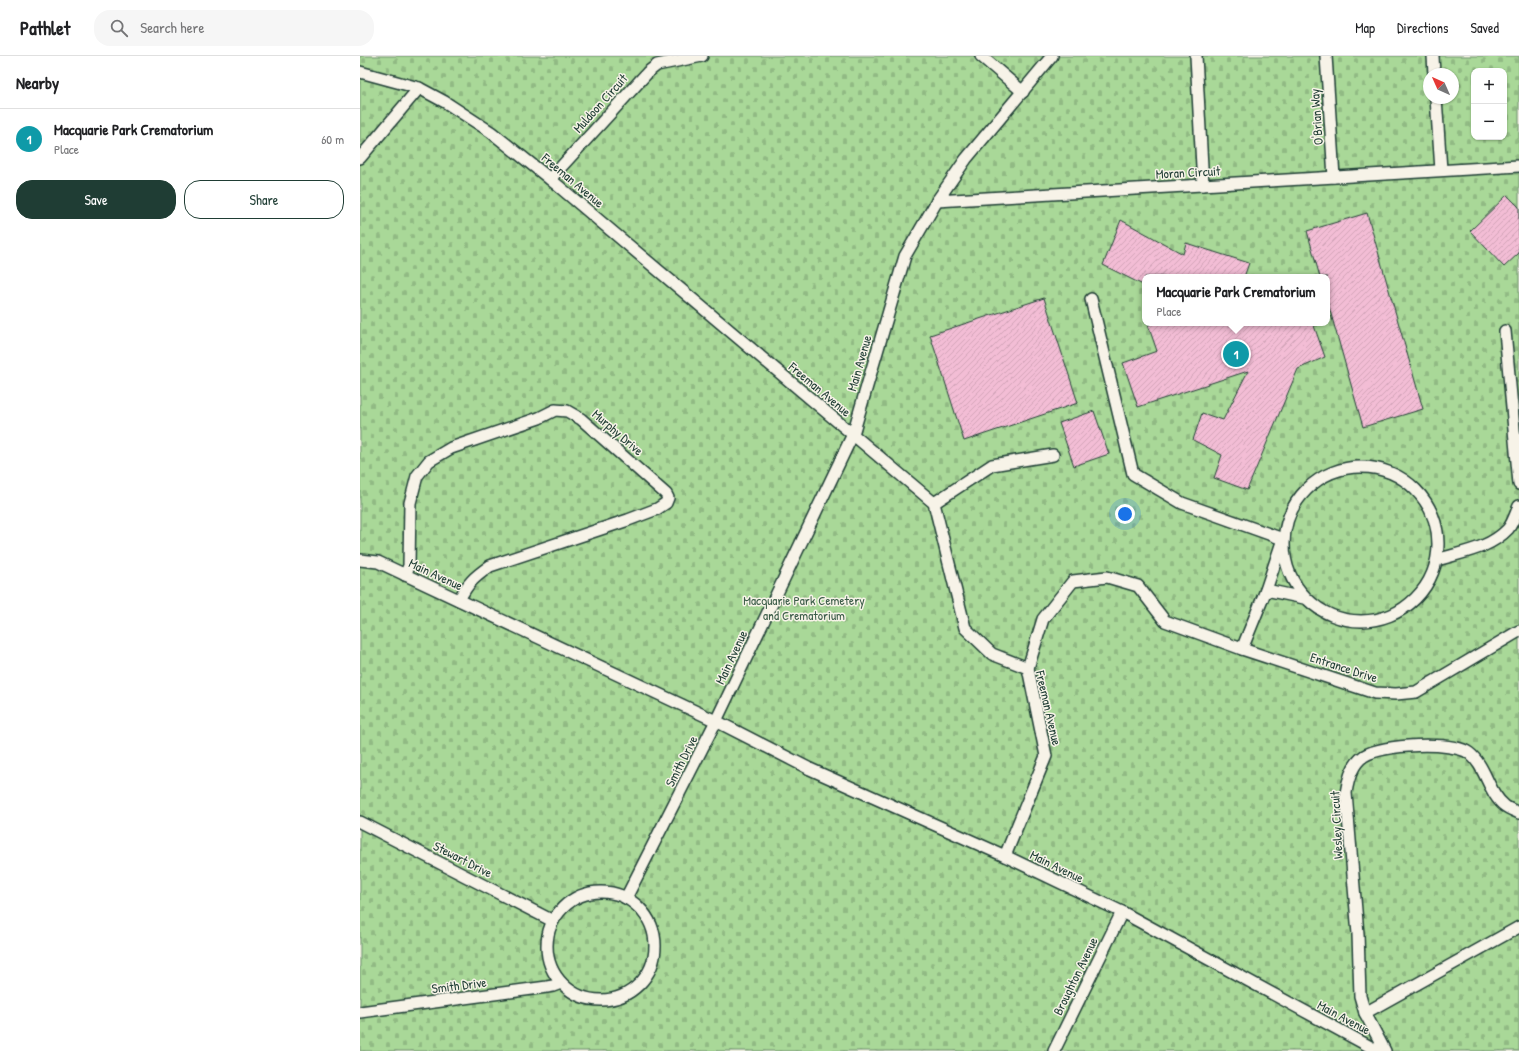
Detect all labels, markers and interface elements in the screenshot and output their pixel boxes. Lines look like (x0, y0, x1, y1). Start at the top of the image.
search box (94, 10, 374, 46)
text: Pathlet (20, 15, 70, 41)
icon: search (108, 17, 130, 39)
text: Search here (140, 17, 204, 38)
text: Map (1355, 18, 1375, 37)
text: Directions (1397, 18, 1448, 37)
text: Saved (1470, 18, 1499, 37)
north arrow (1423, 68, 1459, 104)
map controls (1471, 68, 1507, 140)
button: + (1471, 68, 1507, 104)
street label: Muldoon Circuit (569, 69, 632, 136)
text: Nearby (16, 71, 59, 94)
street label: O'Brian Way (1305, 88, 1327, 146)
button: − (1471, 104, 1507, 140)
text: Macquarie Park Crematorium (54, 119, 213, 140)
text: 1 (27, 130, 31, 148)
text: 60 m (321, 130, 344, 148)
text: Place (54, 140, 79, 158)
street label: Freeman Avenue (537, 148, 608, 211)
street label: Moran Circuit (1155, 161, 1221, 183)
button: Save (16, 180, 176, 219)
button: Share (184, 180, 344, 219)
popup (1142, 274, 1330, 326)
text: Macquarie Park Crematorium (1156, 281, 1316, 302)
text: Place (1156, 302, 1181, 320)
street label: Main Avenue (842, 333, 876, 393)
pin: 1 (1223, 339, 1249, 369)
street label: Freeman Avenue (784, 357, 855, 420)
street label: Murphy Drive (589, 405, 647, 459)
your location (1115, 504, 1135, 524)
street label: Main Avenue (406, 554, 466, 594)
park label: Macquarie Park Cemetery and Crematorium (743, 591, 865, 624)
street label: Main Avenue (711, 627, 751, 687)
street label: Entrance Drive (1308, 648, 1380, 686)
street label: Freeman Avenue (1031, 668, 1066, 747)
street label: Smith Drive (660, 732, 702, 790)
street label: Wesley Circuit (1325, 790, 1347, 859)
street label: Stewart Drive (431, 837, 495, 881)
street label: Main Avenue (1027, 845, 1087, 887)
street label: Broughton Avenue (1048, 934, 1102, 1018)
street label: Smith Drive (431, 973, 487, 997)
street label: Main Avenue (1314, 996, 1374, 1038)

